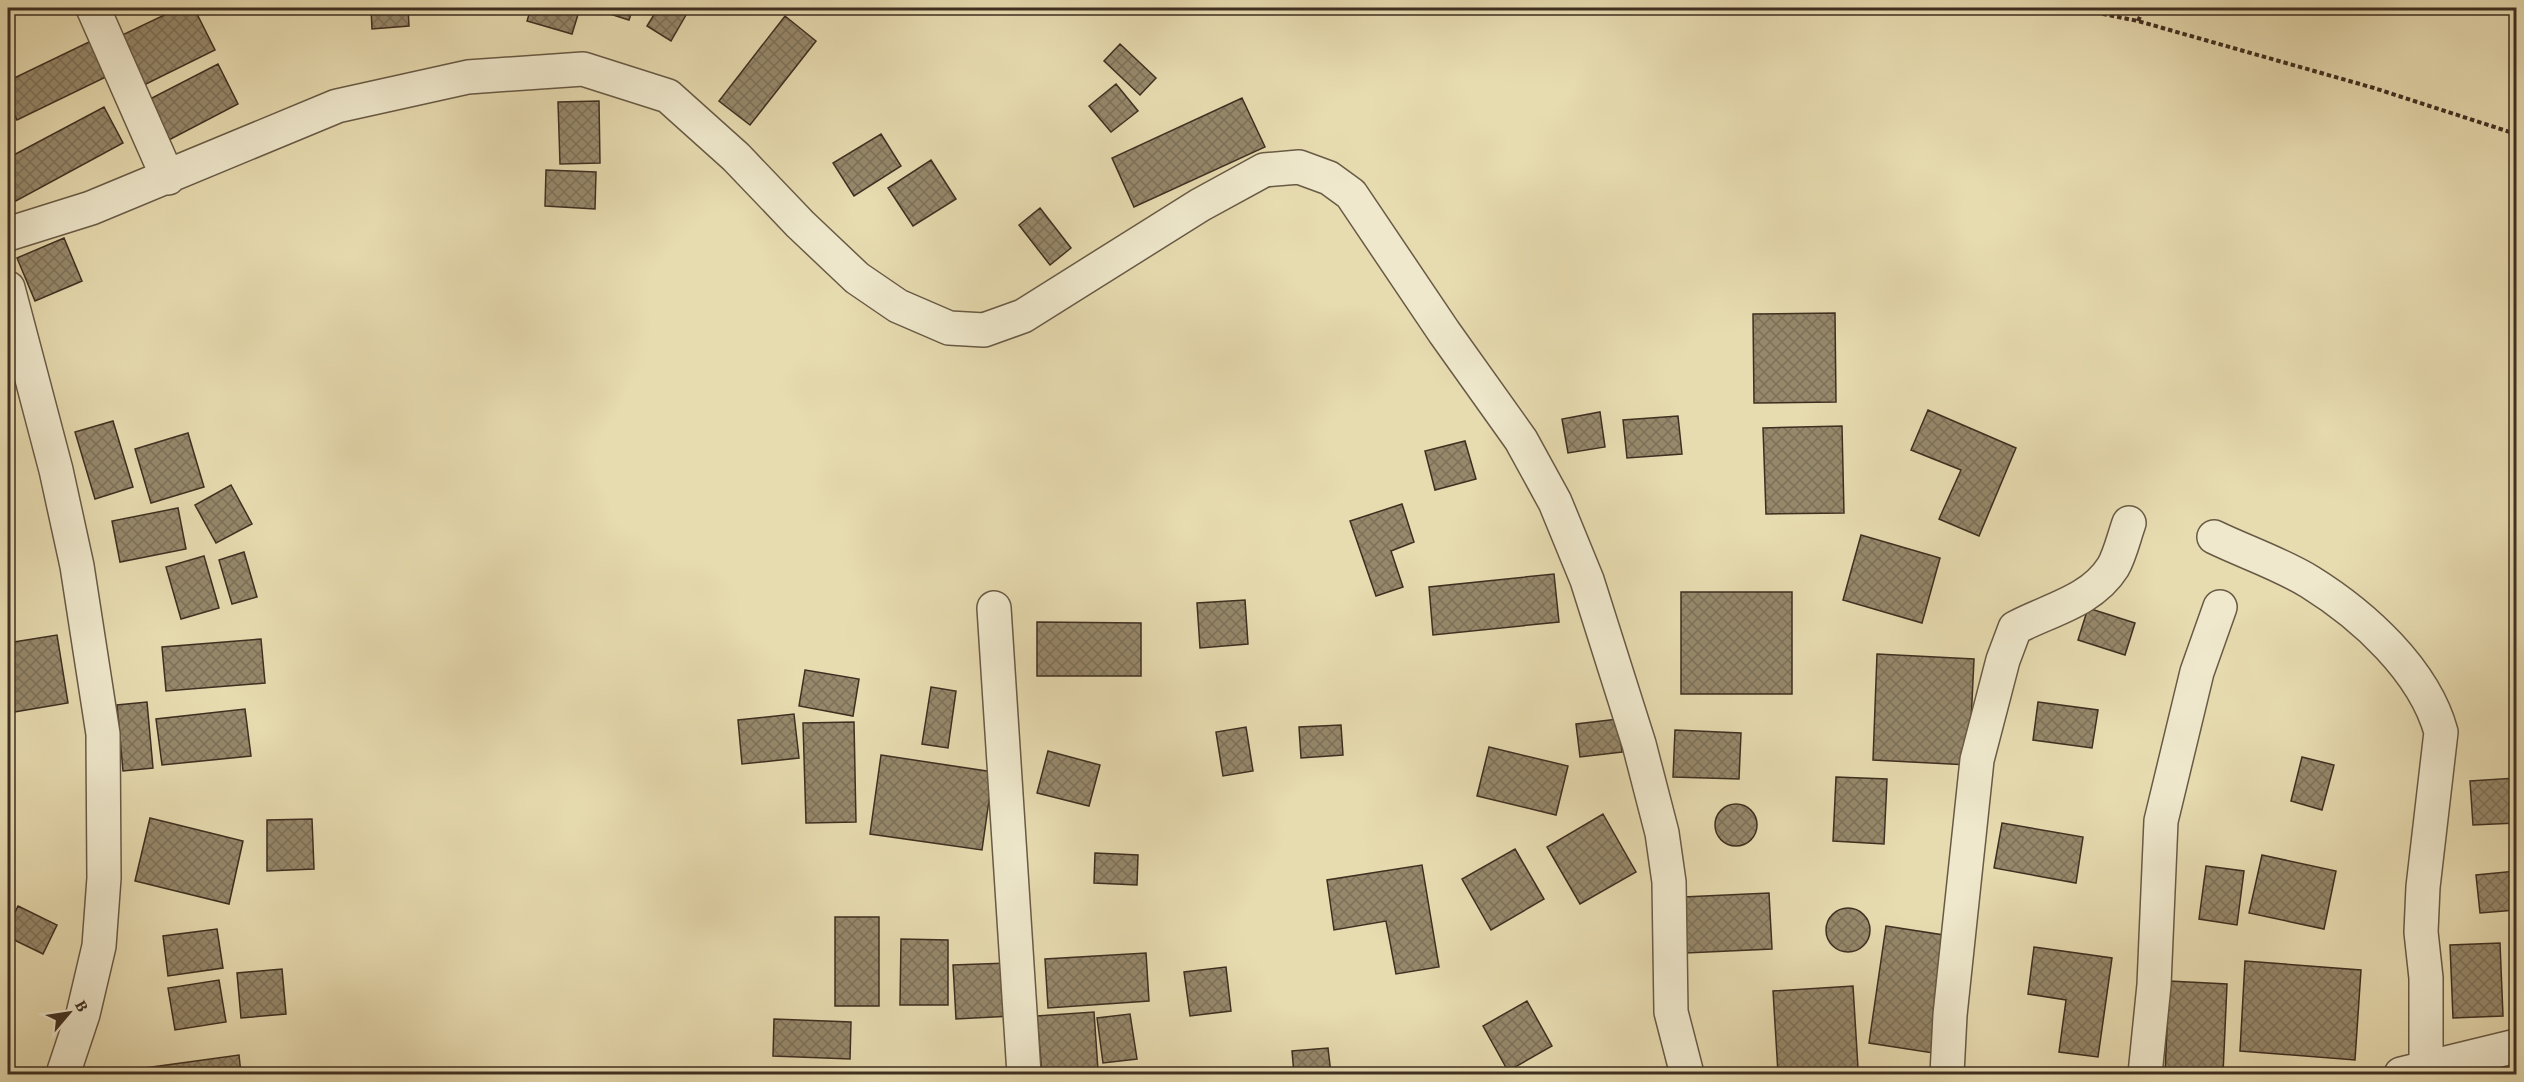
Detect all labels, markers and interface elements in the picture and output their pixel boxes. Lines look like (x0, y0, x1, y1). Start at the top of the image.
north arrow (39, 983, 99, 1043)
text: B (70, 996, 93, 1015)

